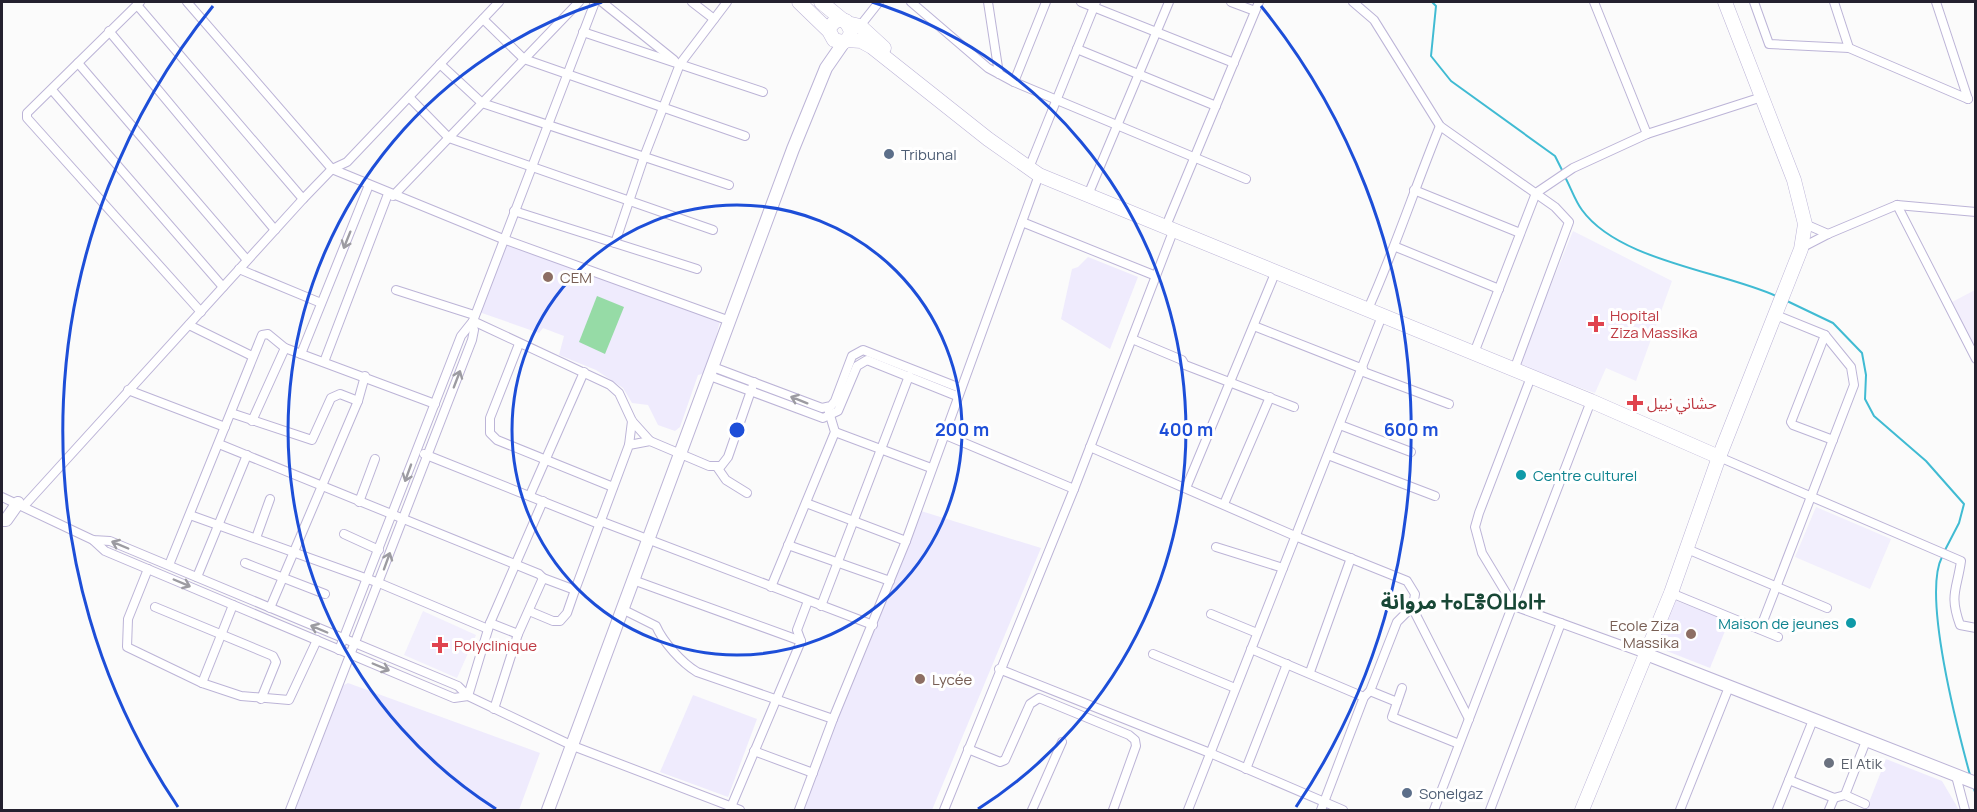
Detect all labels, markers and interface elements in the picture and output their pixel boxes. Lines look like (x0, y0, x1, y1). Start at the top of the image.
place label: Tribunal (901, 144, 957, 165)
marker: Tribunal (882, 147, 896, 161)
one-way arrow (341, 230, 352, 248)
place label: CEM (560, 267, 592, 288)
marker: CEM (541, 270, 555, 284)
place label: Hopital Ziza Massika (1610, 305, 1698, 343)
marker: Hopital Ziza Massika (1587, 315, 1605, 333)
one-way arrow (452, 370, 463, 389)
place label: حشاني نبيل (1647, 393, 1717, 415)
one-way arrow (790, 394, 809, 405)
marker: حشاني نبيل (1628, 396, 1642, 410)
text: 200 m (935, 417, 989, 441)
text: 400 m (1159, 417, 1213, 441)
text: 600 m (1384, 417, 1438, 441)
centre of rings (727, 420, 747, 440)
one-way arrow (402, 463, 413, 482)
place label: Centre culturel (1533, 465, 1637, 486)
marker: Centre culturel (1514, 468, 1528, 482)
one-way arrow (112, 539, 130, 550)
one-way arrow (383, 552, 394, 571)
one-way arrow (173, 578, 191, 589)
district label: مروانة ⵜⴰⵎⴻⵔⵡⴰⵏⵜ (1381, 587, 1546, 615)
place label: Maison de jeunes (1718, 613, 1839, 634)
place label: Ecole Ziza Massika (1610, 615, 1679, 653)
marker: Maison de jeunes (1844, 616, 1858, 630)
one-way arrow (311, 623, 329, 634)
marker: Ecole Ziza Massika (1684, 627, 1698, 641)
place label: Polyclinique (454, 635, 537, 656)
marker: Polyclinique (431, 636, 449, 654)
one-way arrow (372, 662, 390, 674)
place label: Lycée (932, 669, 973, 690)
marker: Lycée (913, 672, 927, 686)
place label: El Atik (1841, 753, 1883, 774)
marker: El Atik (1822, 756, 1836, 770)
place label: Sonelgaz (1419, 783, 1483, 804)
marker: Sonelgaz (1400, 786, 1414, 800)

